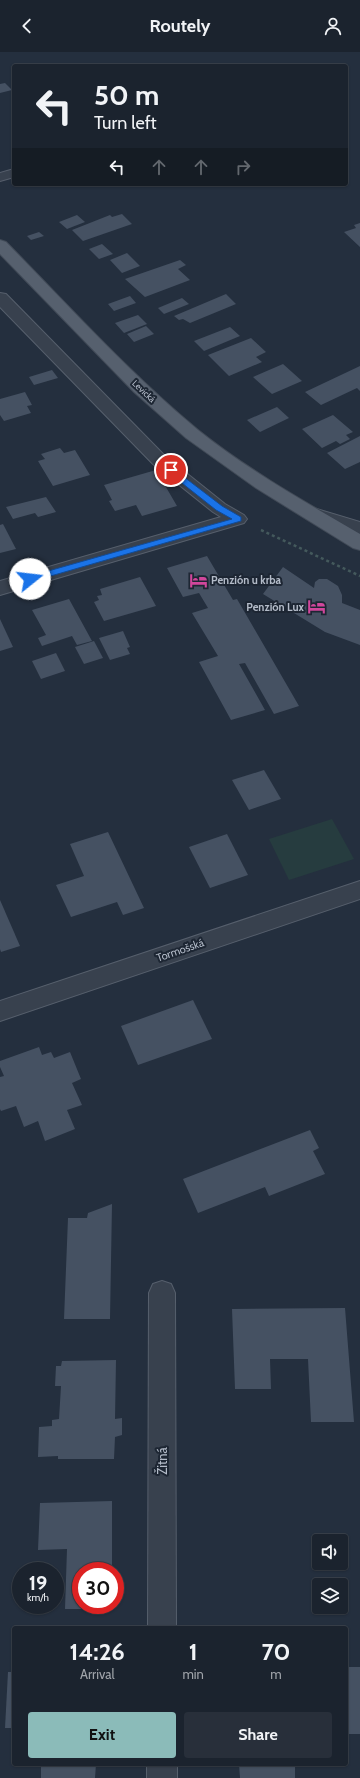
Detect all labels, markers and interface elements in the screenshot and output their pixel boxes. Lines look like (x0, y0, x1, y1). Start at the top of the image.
icon: back (16, 15, 38, 37)
text: Routely (150, 15, 210, 37)
icon: person (322, 15, 344, 37)
text: 50 m (94, 78, 159, 112)
icon: left (28, 80, 80, 132)
text: Turn left (94, 112, 157, 134)
icon: left (106, 156, 128, 178)
icon: ahead (148, 156, 170, 178)
icon: ahead (190, 156, 212, 178)
icon: right (232, 156, 254, 178)
street label: Levická (130, 378, 158, 405)
pin (154, 453, 188, 487)
icon: arrive (160, 459, 182, 481)
position arrow (9, 558, 51, 600)
hotel icon: Penzión u krba (188, 570, 208, 590)
place label: Penzión u krba (211, 573, 282, 587)
hotel icon: Penzión Lux (307, 597, 327, 617)
place label: Penzión Lux (246, 600, 305, 614)
street label: Tormošská (154, 935, 206, 965)
street label: Žitná (153, 1446, 170, 1475)
map controls (312, 1534, 348, 1614)
button: sound (312, 1534, 348, 1570)
speed limit sign: 30 (72, 1562, 124, 1614)
text: 19 (29, 1571, 47, 1595)
button: layers (312, 1578, 348, 1614)
text: km/h (27, 1591, 49, 1604)
text: 14:26 (70, 1637, 125, 1666)
text: 1 (189, 1637, 198, 1666)
text: 70 (261, 1637, 290, 1666)
text: Arrival (80, 1666, 115, 1682)
text: min (182, 1666, 204, 1682)
text: m (270, 1666, 282, 1682)
button: Exit (28, 1712, 176, 1758)
button: Share (184, 1712, 332, 1758)

